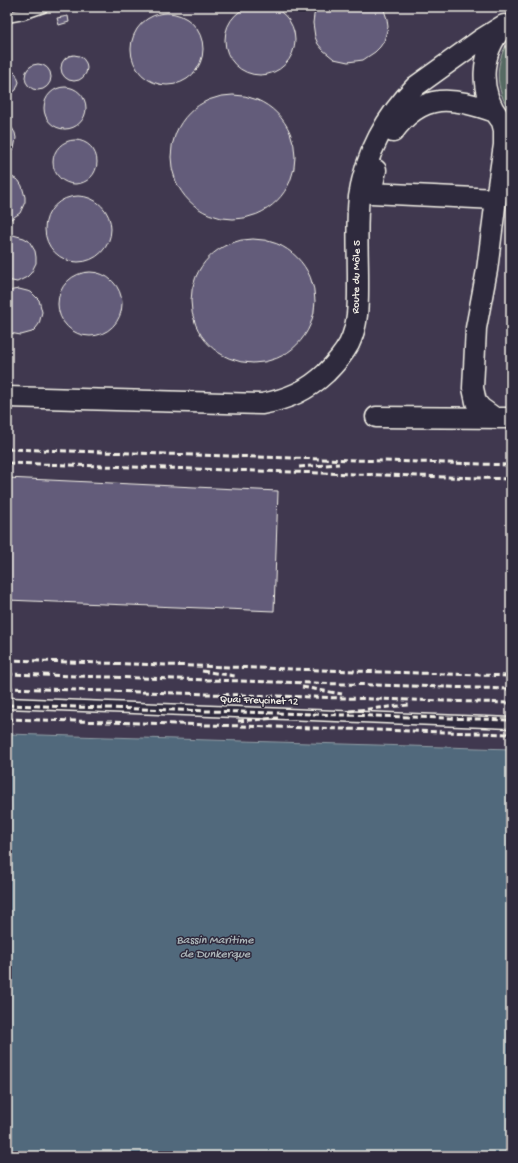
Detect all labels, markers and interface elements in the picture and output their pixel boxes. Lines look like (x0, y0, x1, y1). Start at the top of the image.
street label: Route du Môle 5 (350, 240, 364, 314)
street label: Quai Freycinet 12 (220, 694, 299, 708)
water label: Bassin Maritime de Dunkerque (177, 934, 254, 962)

